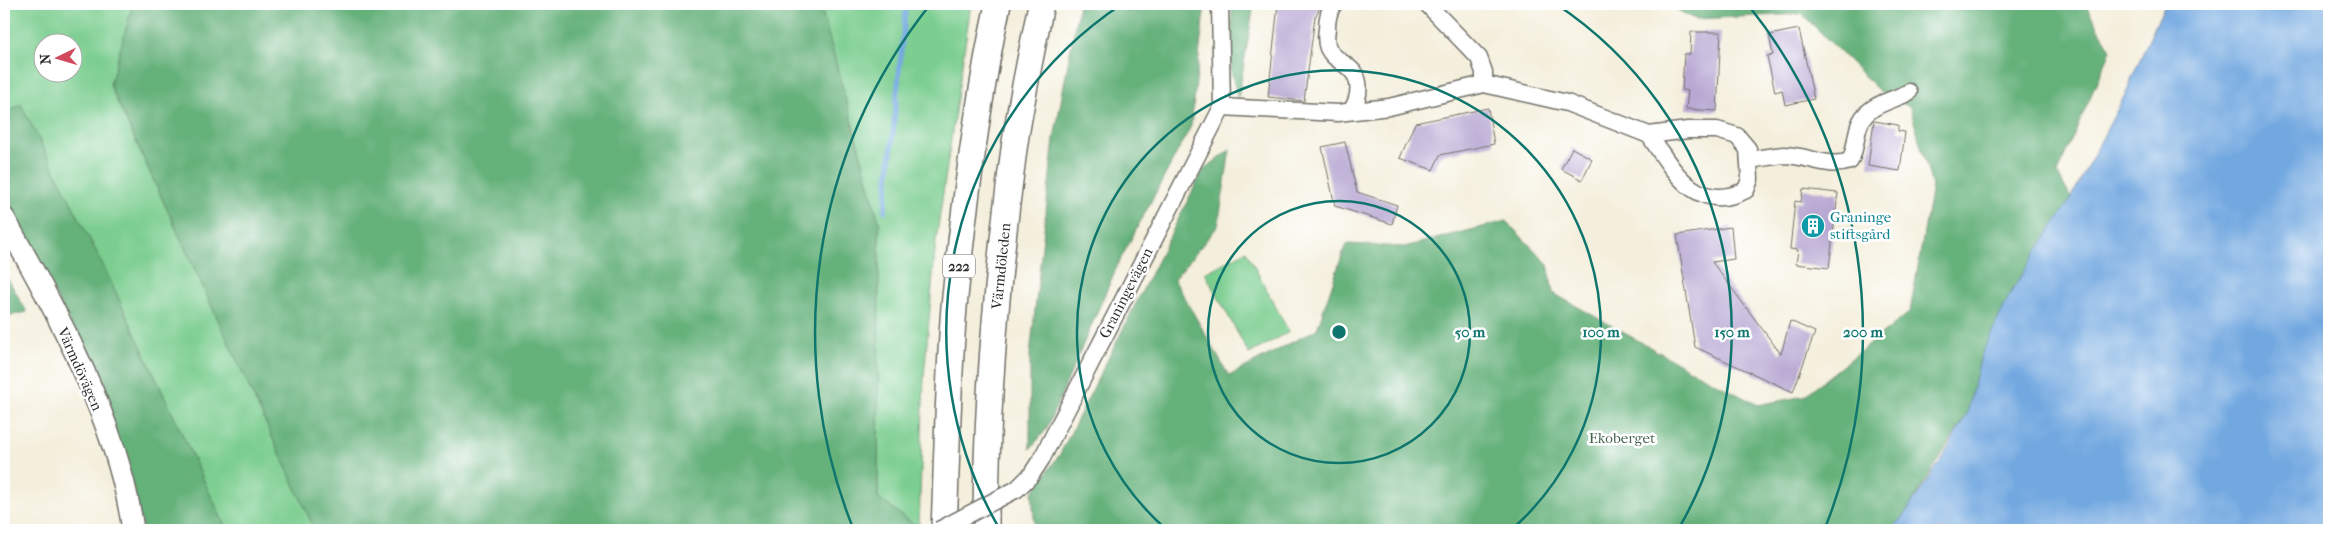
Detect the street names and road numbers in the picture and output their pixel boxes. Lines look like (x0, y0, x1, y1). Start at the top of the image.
street label: Värmdöleden (987, 222, 1015, 311)
street label: Graningevägen (1095, 244, 1157, 341)
road number: 222 (943, 255, 975, 278)
street label: Värmdövägen (53, 324, 107, 414)

